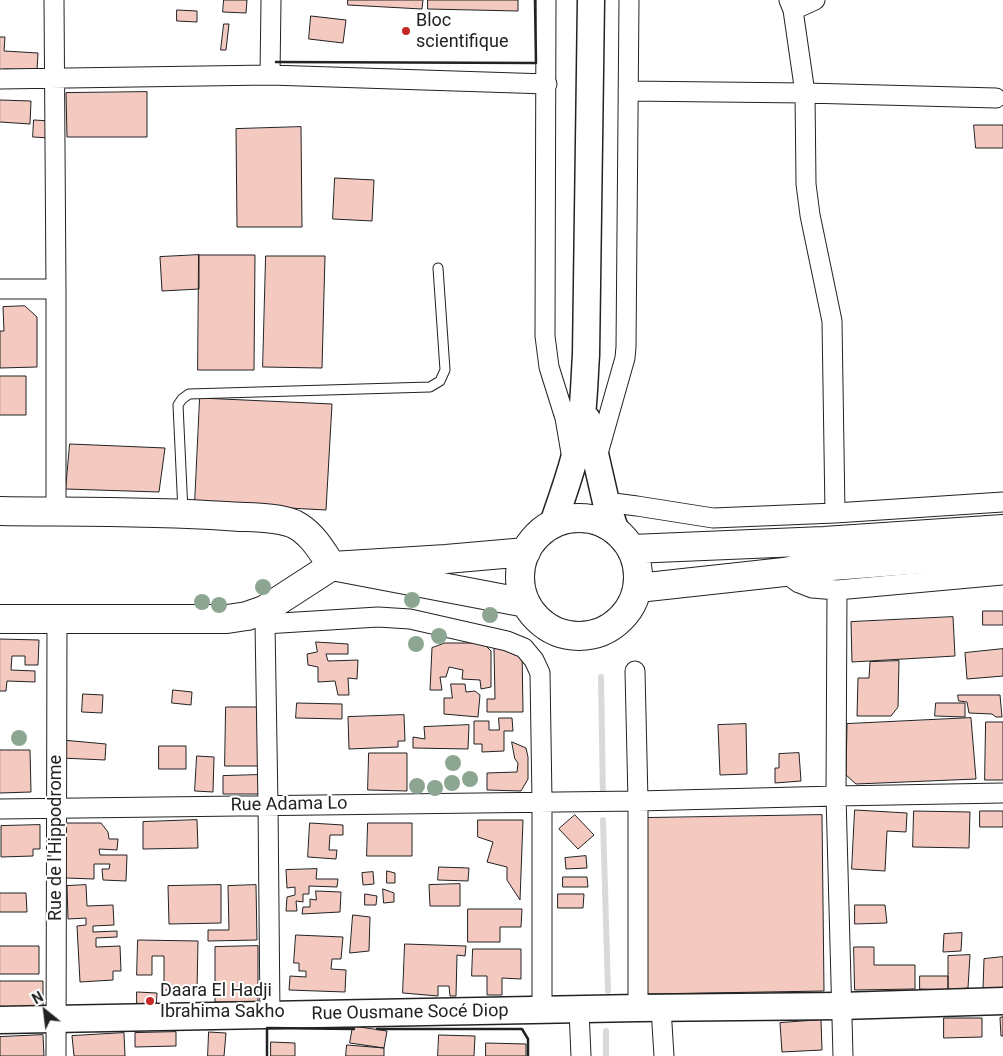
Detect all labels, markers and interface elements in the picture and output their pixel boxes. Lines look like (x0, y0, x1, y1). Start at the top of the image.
place label: Bloc scientifique (416, 10, 509, 52)
marker: Bloc scientifique (400, 25, 412, 37)
street label: Rue de l'Hippodrome (45, 755, 67, 921)
street label: Rue Adama Lo (230, 793, 348, 817)
place label: Daara El Hadji Ibrahima Sakho (160, 980, 285, 1022)
north arrow (20, 986, 70, 1036)
text: N (30, 988, 46, 1007)
marker: Daara El Hadji Ibrahima Sakho (144, 995, 156, 1007)
street label: Rue Ousmane Socé Diop (311, 1000, 509, 1026)

